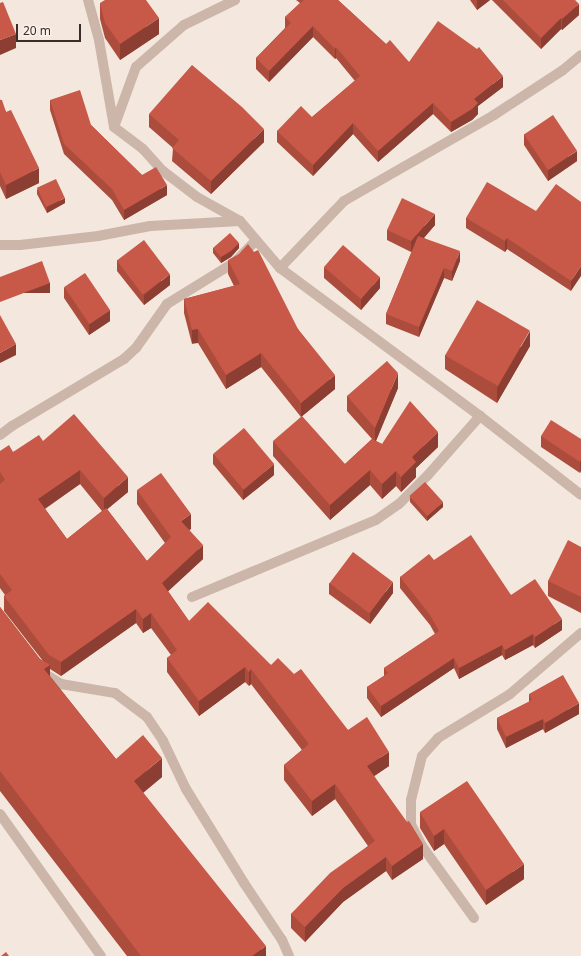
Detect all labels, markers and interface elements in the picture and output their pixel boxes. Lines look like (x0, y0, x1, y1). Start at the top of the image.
scale bar (18, 16, 83, 42)
text: 20 m (23, 22, 51, 39)

